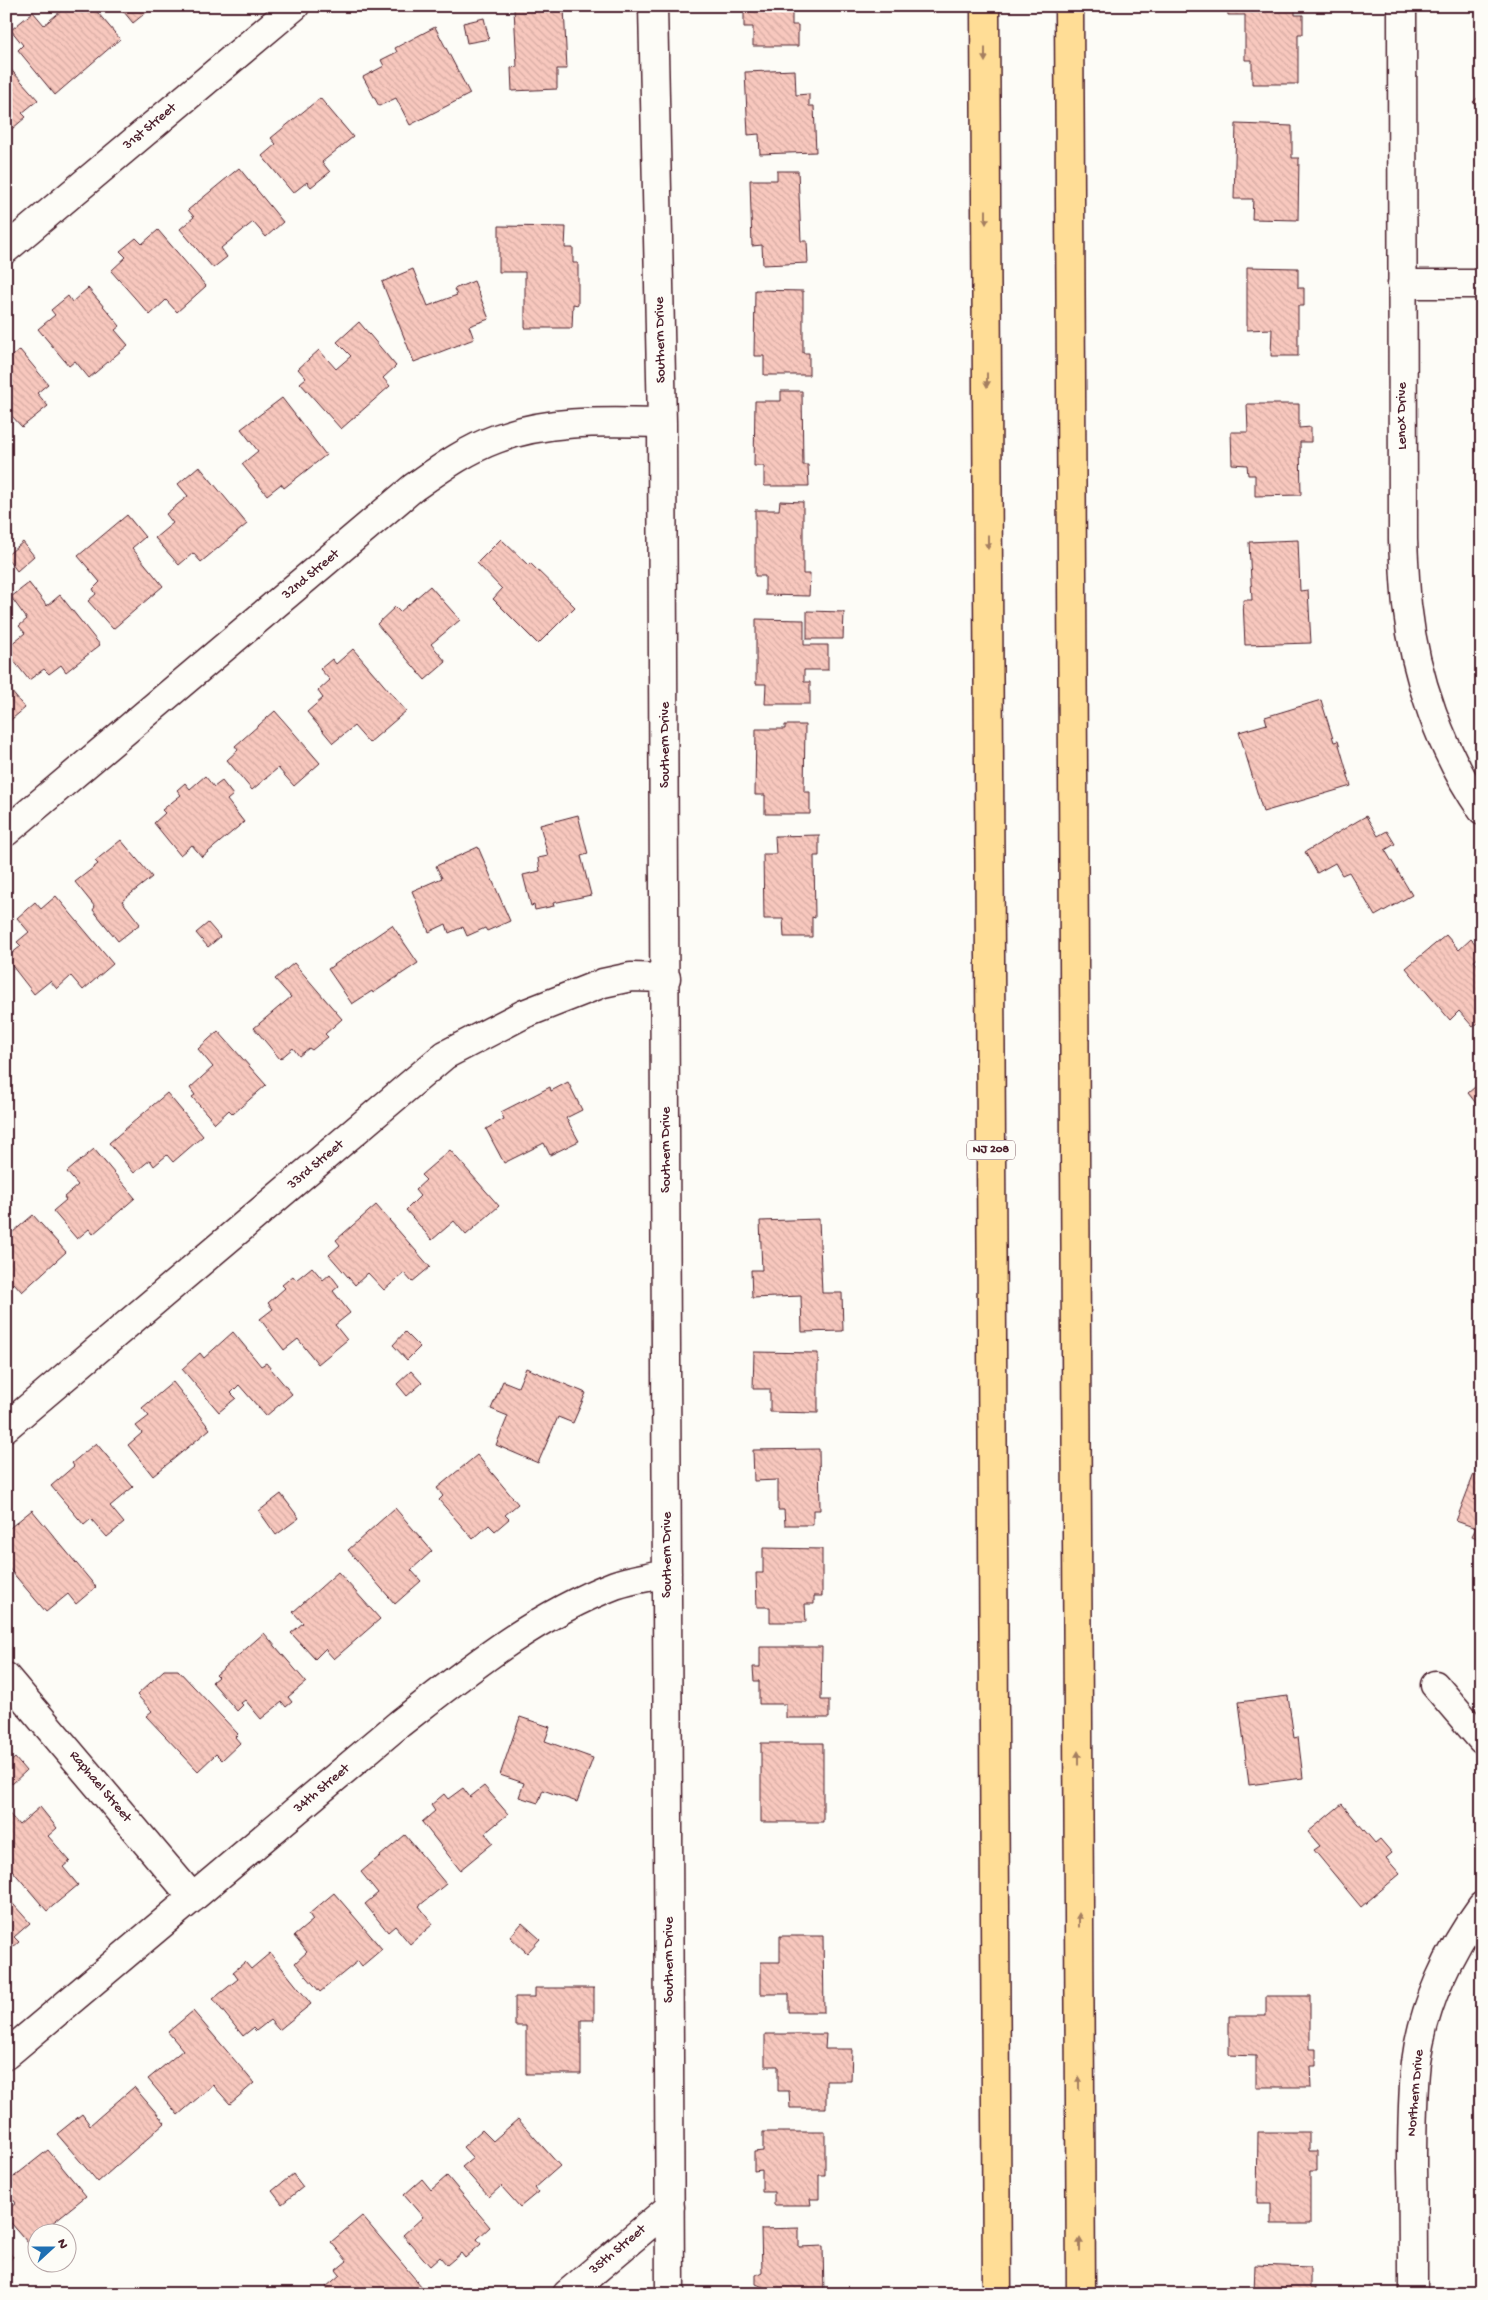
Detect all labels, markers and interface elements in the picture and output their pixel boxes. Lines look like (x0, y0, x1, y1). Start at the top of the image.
one-way arrow (981, 47, 989, 63)
street label: 31st Street (119, 99, 181, 155)
one-way arrow (982, 210, 990, 226)
street label: Southern Drive (652, 296, 670, 383)
one-way arrow (983, 372, 991, 388)
street label: Lenox Drive (1394, 381, 1411, 450)
one-way arrow (984, 535, 992, 551)
street label: 32nd Street (278, 545, 344, 605)
street label: Southern Drive (657, 701, 674, 788)
street label: Southern Drive (658, 1106, 675, 1193)
street label: 33rd Street (284, 1136, 349, 1194)
road number: NJ 208 (967, 1140, 1015, 1160)
street label: Southern Drive (659, 1511, 676, 1598)
street label: Raphael Street (65, 1748, 136, 1827)
one-way arrow (1074, 1749, 1082, 1765)
street label: 34th Street (290, 1760, 354, 1818)
one-way arrow (1074, 1912, 1082, 1928)
street label: Southern Drive (661, 1916, 678, 2003)
street label: Northern Drive (1404, 2048, 1428, 2137)
one-way arrow (1075, 2074, 1083, 2090)
street label: 35th Street (586, 2221, 651, 2279)
north arrow (28, 2222, 78, 2272)
text: N (52, 2237, 71, 2252)
one-way arrow (1076, 2237, 1084, 2253)

